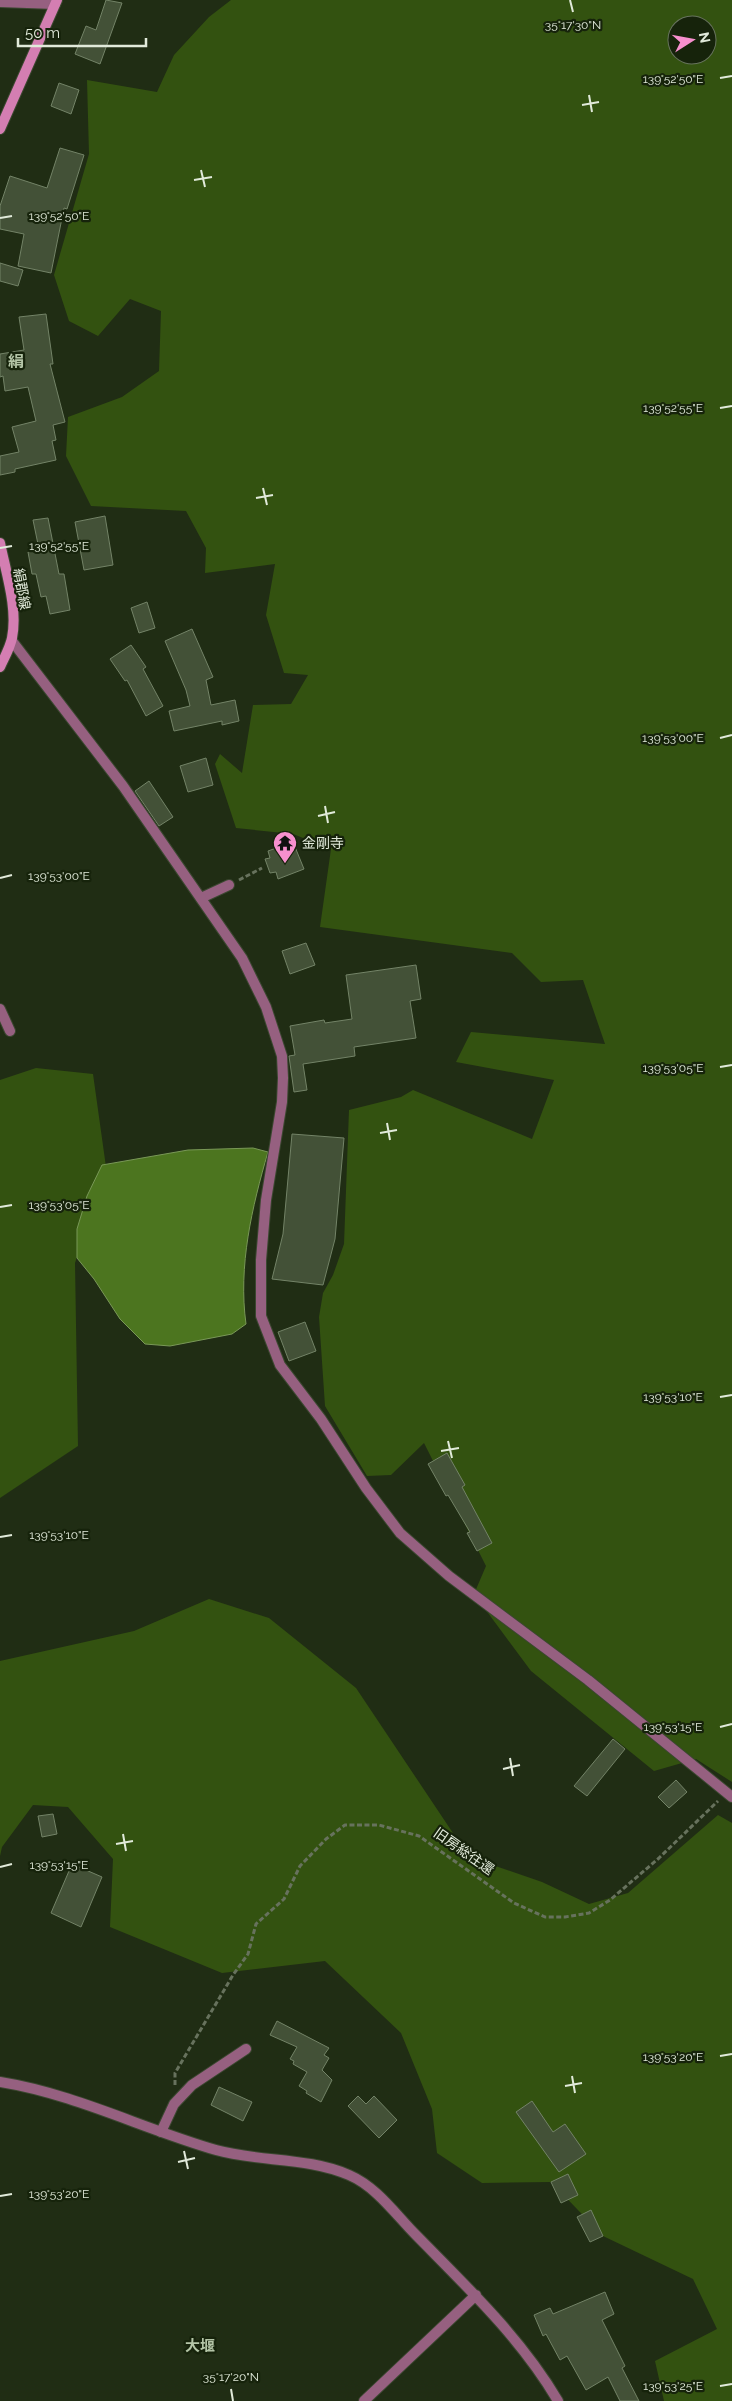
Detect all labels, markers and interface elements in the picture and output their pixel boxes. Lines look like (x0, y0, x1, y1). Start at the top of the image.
scale bar (18, 15, 145, 47)
north arrow (667, 15, 717, 65)
text: 35°17'30"N (545, 18, 601, 32)
text: 50 m (25, 24, 60, 42)
text: N (696, 31, 714, 44)
text: 139°52'50"E (643, 72, 703, 86)
text: 139°52'50"E (29, 209, 89, 223)
district label: 絹 (8, 352, 24, 371)
text: 139°52'55"E (643, 401, 703, 415)
text: 139°52'55"E (29, 539, 89, 553)
street label: 絹郡線 (10, 567, 34, 611)
text: 139°53'00"E (642, 731, 704, 745)
temple icon: 金剛寺 (272, 830, 298, 864)
place label: 金剛寺 (302, 835, 344, 851)
text: 139°53'00"E (28, 869, 90, 883)
text: 139°53'05"E (642, 1061, 704, 1075)
text: 139°53'05"E (28, 1198, 90, 1212)
text: 139°53'10"E (643, 1390, 703, 1404)
text: 139°53'10"E (29, 1528, 89, 1542)
text: 139°53'15"E (644, 1720, 702, 1734)
street label: 旧房総往還 (431, 1824, 497, 1878)
text: 139°53'15"E (30, 1858, 88, 1872)
text: 139°53'20"E (643, 2050, 703, 2064)
text: 139°53'20"E (29, 2187, 89, 2201)
district label: 大堰 (185, 2337, 215, 2355)
text: 35°17'20"N (203, 2370, 259, 2384)
text: 139°53'25"E (643, 2379, 703, 2393)

